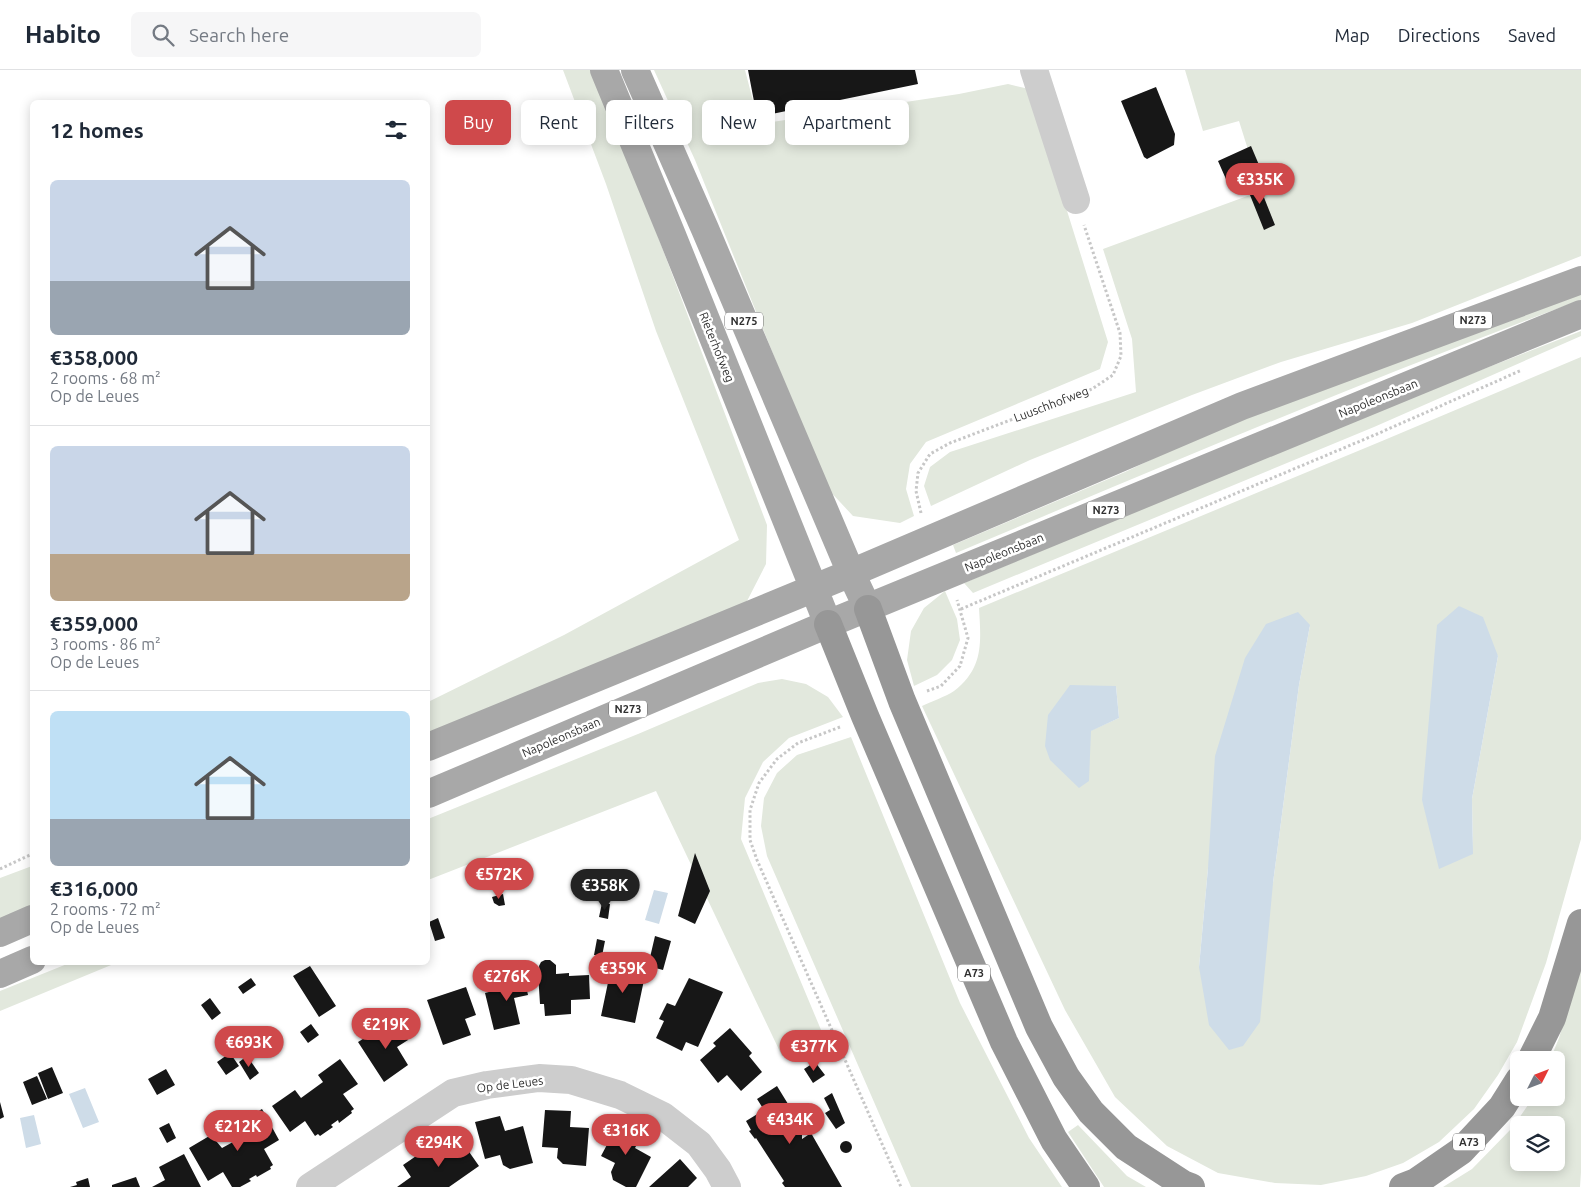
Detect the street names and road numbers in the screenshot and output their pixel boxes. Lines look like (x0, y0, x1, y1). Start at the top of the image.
street label: Rieterhofweg (697, 310, 737, 384)
road number: N275 (725, 312, 763, 330)
road number: N273 (1454, 312, 1492, 328)
street label: Napoleonsbaan (1337, 376, 1419, 420)
street label: Luuschhofweg (1012, 384, 1090, 424)
road number: N273 (1087, 502, 1125, 518)
street label: Napoleonsbaan (963, 530, 1045, 574)
road number: N273 (609, 700, 647, 718)
street label: Napoleonsbaan (520, 715, 602, 759)
road number: A73 (958, 964, 990, 981)
street label: Op de Leues (476, 1073, 544, 1095)
road number: A73 (1453, 1134, 1485, 1150)

